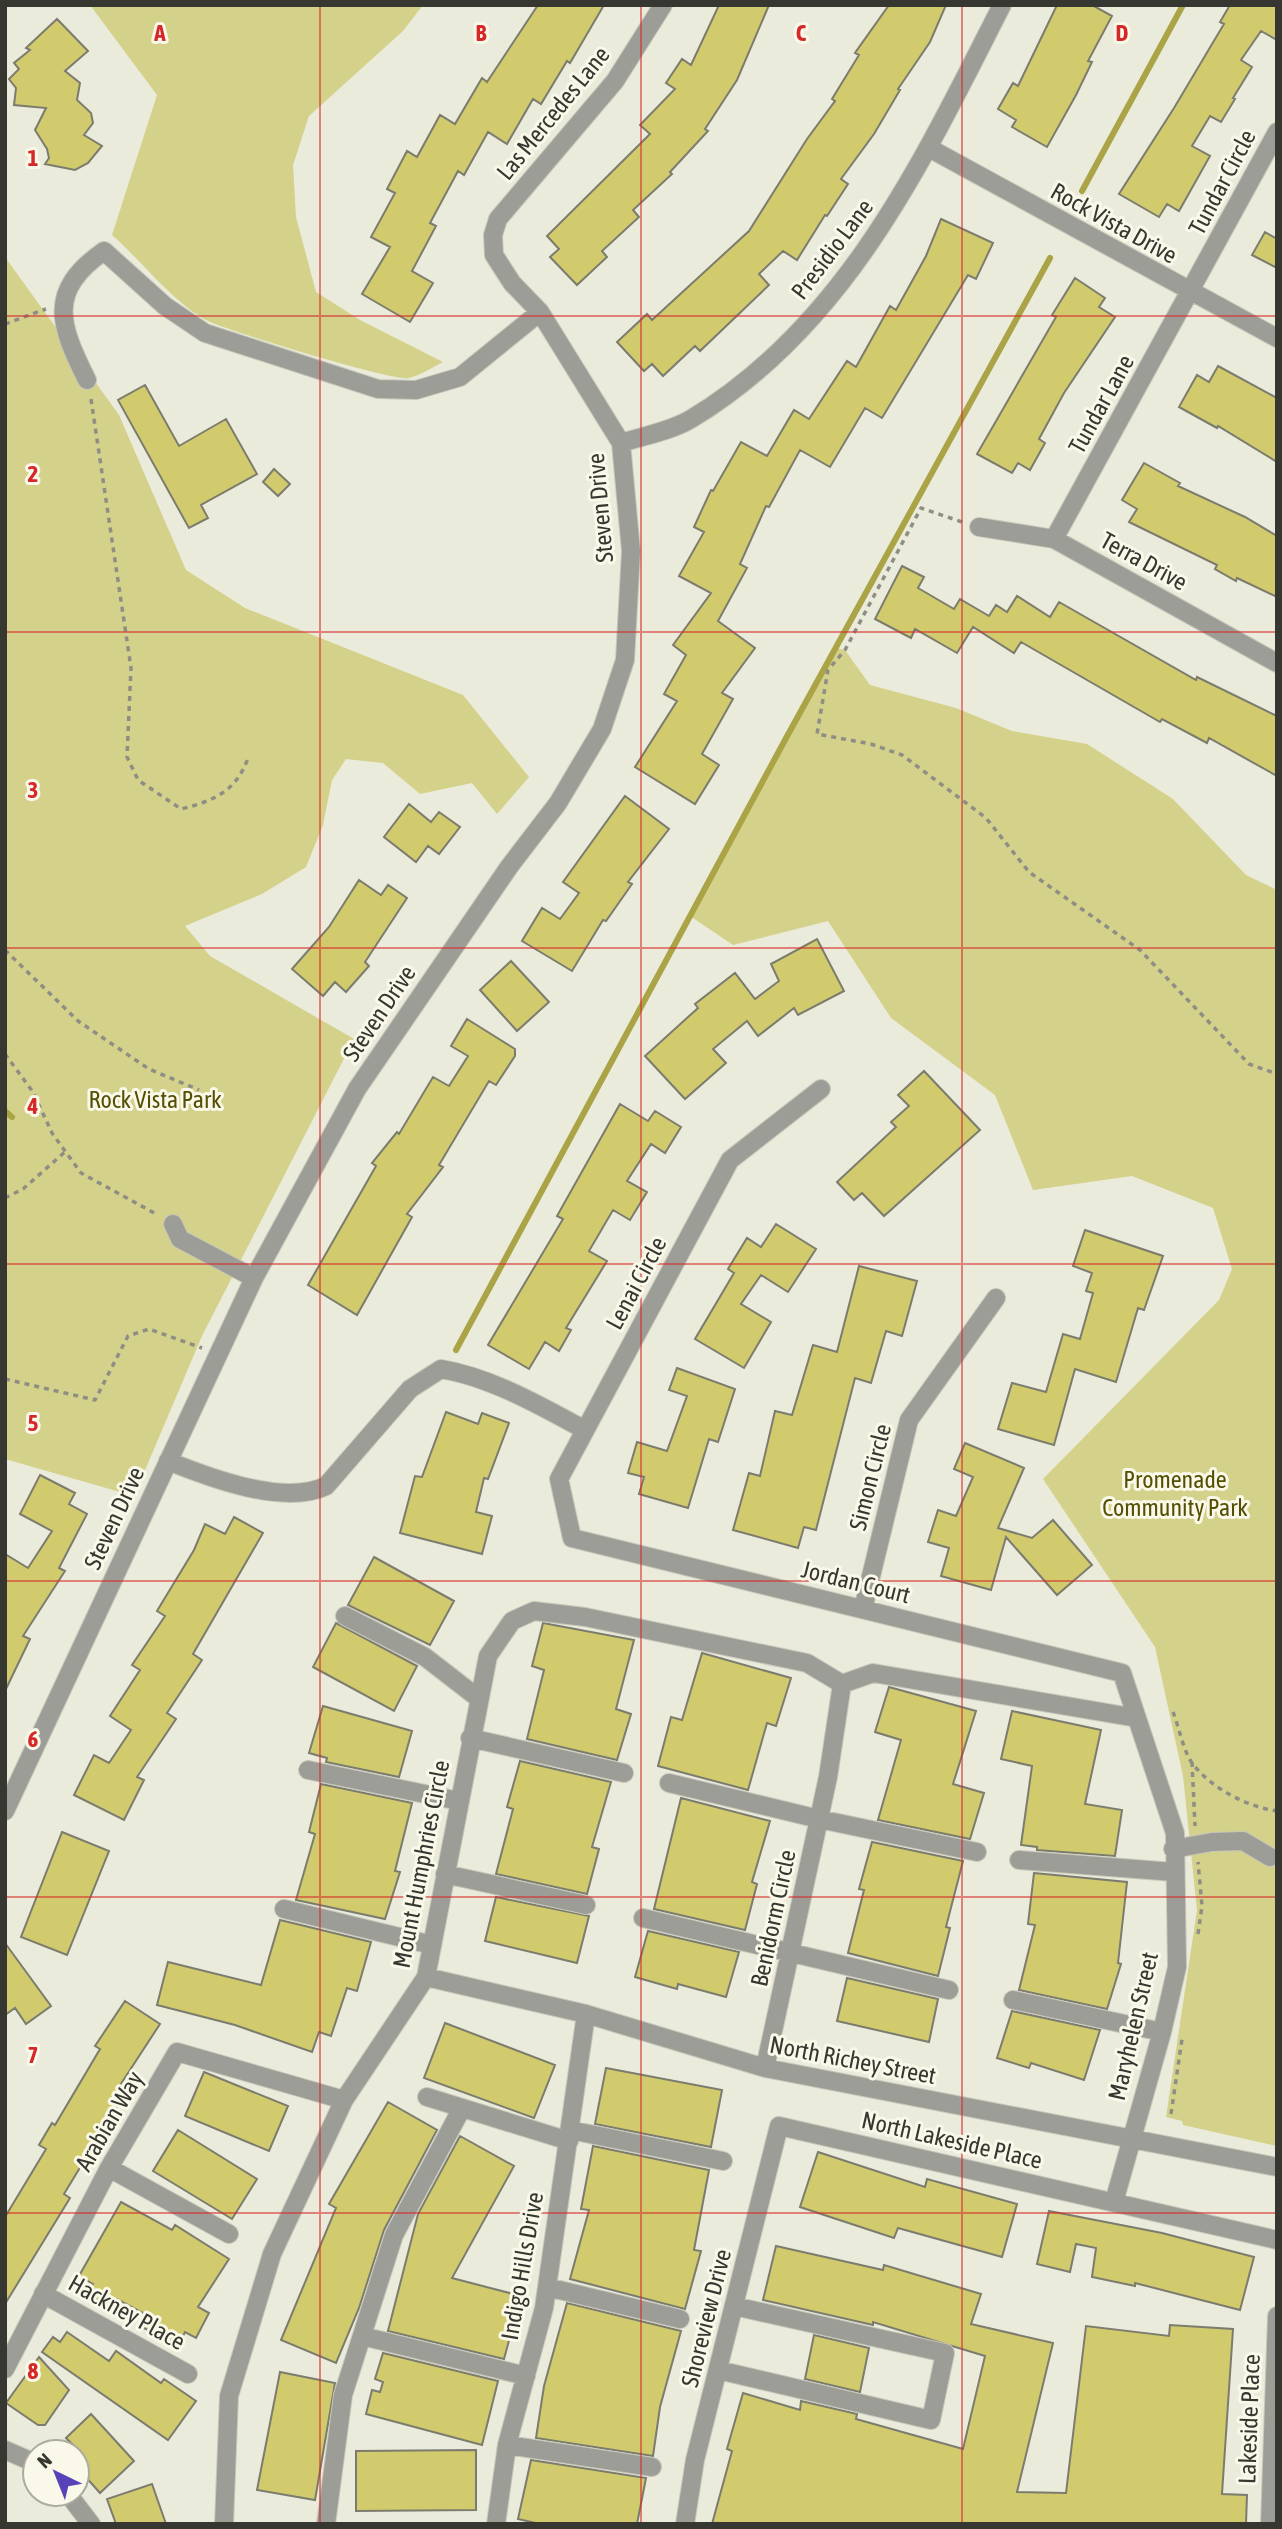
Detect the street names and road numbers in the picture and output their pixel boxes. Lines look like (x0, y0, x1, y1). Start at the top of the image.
street label: Las Mercedes Lane (491, 41, 615, 185)
street label: Tundar Circle (1183, 125, 1261, 239)
street label: Rock Vista Drive (1046, 177, 1182, 269)
street label: Presidio Lane (786, 194, 878, 304)
street label: Tundar Lane (1063, 350, 1139, 458)
street label: Steven Drive (582, 452, 618, 564)
street label: Terra Drive (1096, 526, 1192, 596)
street label: Steven Drive (337, 960, 421, 1066)
street label: Lenai Circle (600, 1232, 672, 1334)
street label: Simon Circle (844, 1421, 896, 1533)
street label: Steven Drive (79, 1463, 149, 1573)
street label: Jordan Court (799, 1555, 913, 1609)
street label: Mount Humphries Circle (388, 1758, 454, 1970)
street label: Benidorm Circle (745, 1847, 801, 1989)
street label: Maryhelen Street (1103, 1949, 1163, 2103)
street label: North Richey Street (768, 2031, 938, 2089)
street label: Arabian Way (70, 2066, 148, 2175)
street label: North Lakeside Place (859, 2106, 1045, 2174)
street label: Indigo Hills Drive (496, 2190, 548, 2342)
street label: Shoreview Drive (676, 2246, 736, 2390)
street label: Hackney Place (64, 2269, 190, 2355)
street label: Lakeside Place (1233, 2354, 1265, 2484)

